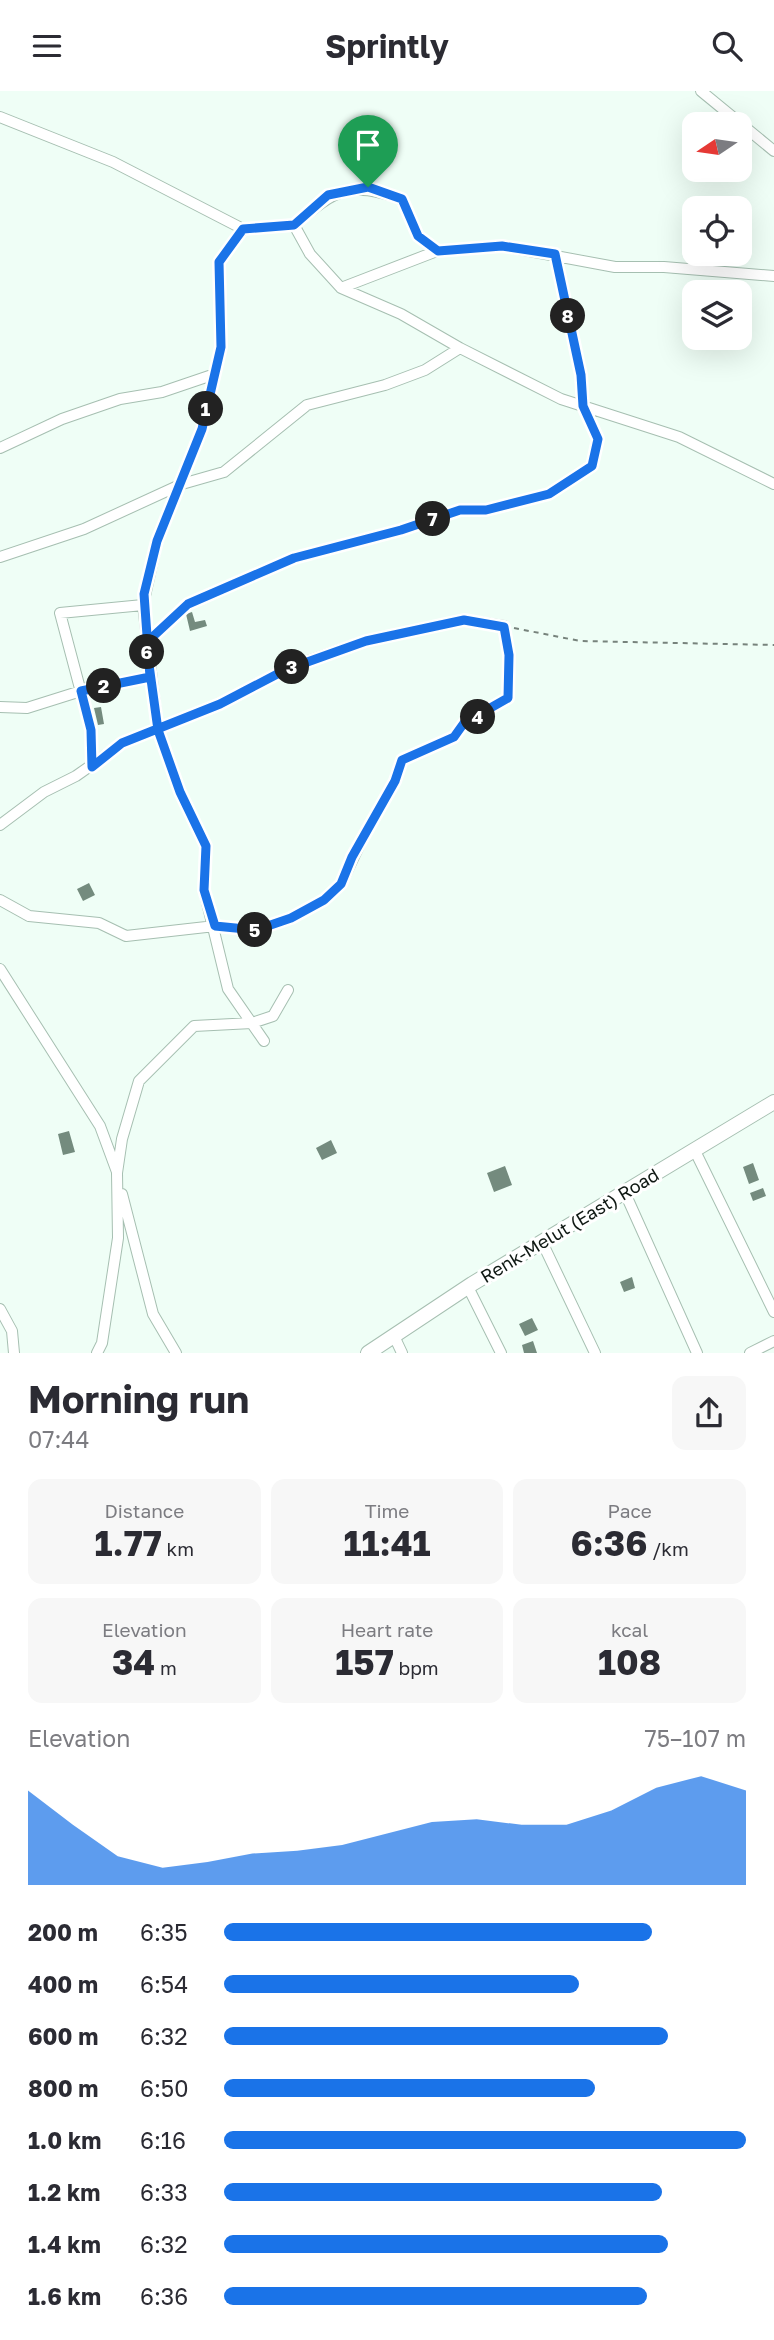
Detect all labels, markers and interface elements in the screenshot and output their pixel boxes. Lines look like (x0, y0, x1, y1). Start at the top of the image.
icon: menu (28, 27, 66, 65)
text: Sprintly (325, 27, 449, 65)
icon: search (708, 27, 746, 65)
north arrow (682, 112, 752, 182)
map controls (682, 112, 752, 350)
pin (338, 115, 398, 187)
icon: arrive (349, 126, 387, 164)
button: locate (682, 196, 752, 266)
button: layers (682, 280, 752, 350)
pin: 8 (550, 299, 586, 334)
text: 8 (561, 304, 574, 327)
pin: 1 (188, 391, 224, 427)
text: 1 (201, 397, 210, 420)
pin: 7 (416, 501, 450, 537)
text: 7 (427, 507, 438, 530)
pin: 6 (130, 635, 164, 669)
text: 6 (140, 640, 153, 663)
pin: 3 (274, 649, 310, 685)
text: 3 (286, 655, 297, 678)
pin: 2 (86, 669, 122, 703)
text: 2 (98, 674, 109, 697)
pin: 4 (461, 699, 496, 735)
text: 4 (472, 705, 483, 728)
pin: 5 (238, 913, 272, 947)
text: 5 (249, 918, 260, 941)
street label: Renk-Melut (East) Road (476, 1163, 663, 1287)
text: Morning run (28, 1376, 249, 1421)
button: share (672, 1376, 746, 1450)
text: 07:44 (28, 1425, 89, 1453)
text: Distance (104, 1499, 184, 1522)
text: Time (365, 1499, 409, 1522)
text: Pace (607, 1499, 652, 1522)
text: 1.77 (94, 1522, 162, 1564)
text: 11:41 (343, 1522, 431, 1564)
text: 6:36 (570, 1522, 647, 1564)
text: km (162, 1537, 194, 1560)
text: /km (647, 1537, 689, 1560)
text: Elevation (102, 1618, 187, 1641)
text: Heart rate (341, 1618, 433, 1641)
text: kcal (611, 1618, 648, 1641)
text: 34 (112, 1641, 155, 1683)
text: 157 (335, 1641, 394, 1683)
text: 108 (598, 1641, 661, 1683)
text: m (155, 1656, 177, 1679)
text: bpm (394, 1656, 439, 1679)
text: Elevation (28, 1724, 130, 1752)
text: 75–107 m (645, 1724, 746, 1752)
text: 200 m (28, 1918, 98, 1946)
text: 6:35 (140, 1918, 188, 1946)
text: 400 m (28, 1970, 98, 1998)
text: 6:54 (140, 1970, 188, 1998)
text: 600 m (28, 2022, 98, 2050)
text: 6:32 (140, 2022, 188, 2050)
text: 800 m (28, 2074, 99, 2102)
text: 6:50 (140, 2074, 188, 2102)
text: 1.0 km (28, 2126, 101, 2154)
text: 6:16 (140, 2126, 186, 2154)
text: 1.2 km (28, 2178, 100, 2206)
text: 6:33 (140, 2178, 188, 2206)
text: 1.4 km (28, 2230, 101, 2258)
text: 6:32 (140, 2230, 188, 2258)
text: 1.6 km (28, 2282, 101, 2310)
text: 6:36 (140, 2282, 188, 2310)

